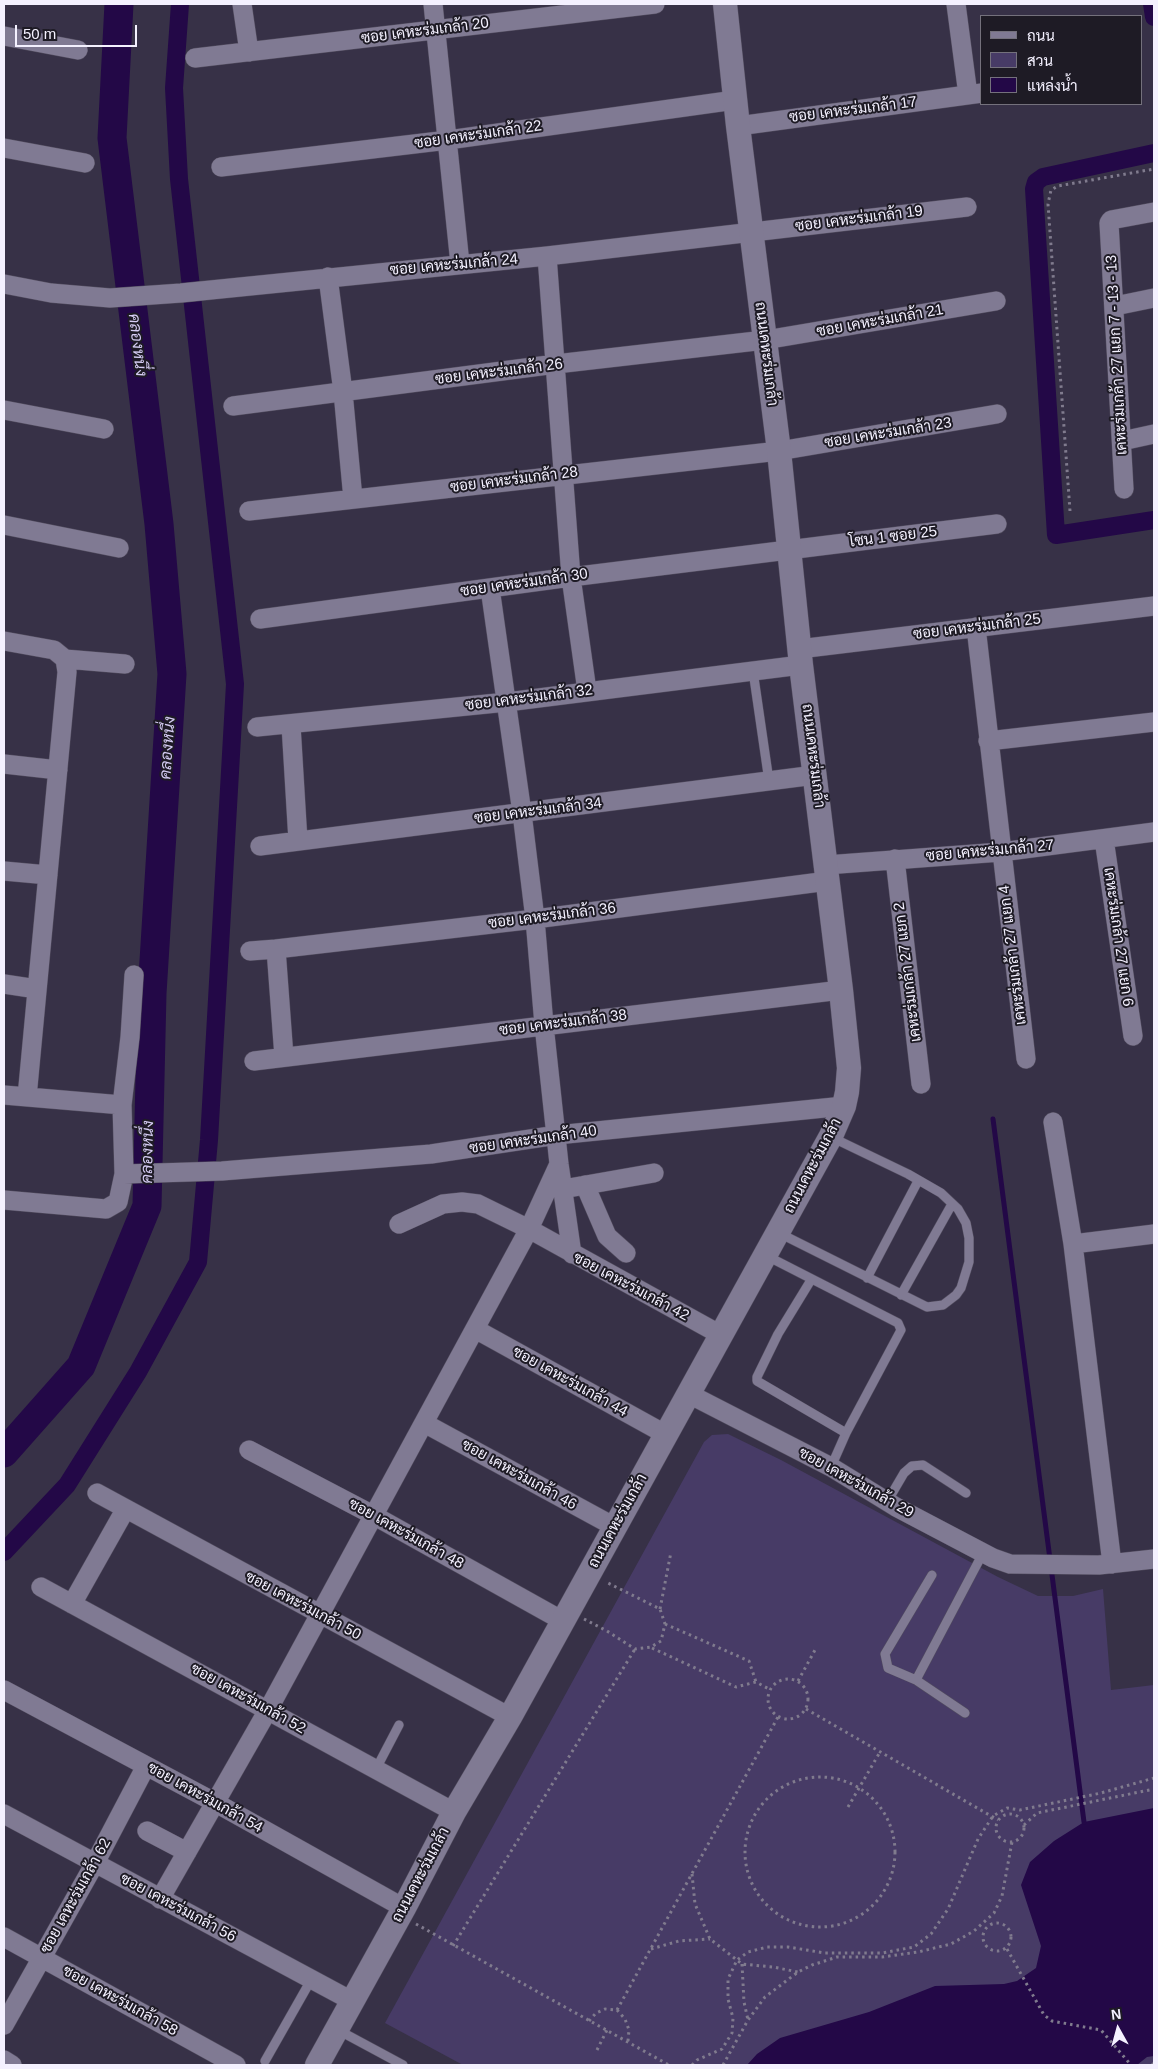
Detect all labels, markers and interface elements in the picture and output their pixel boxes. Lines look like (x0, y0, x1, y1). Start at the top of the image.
street label: ซอย เคหะร่มเกล้า 20 (360, 14, 490, 48)
scale bar (18, 15, 140, 47)
legend (980, 15, 1143, 105)
text: 50 m (23, 25, 56, 42)
text: ถนน (1027, 27, 1055, 44)
text: สวน (1027, 52, 1053, 69)
text: แหล่งน้ำ (1027, 77, 1078, 94)
street label: ซอย เคหะร่มเกล้า 17 (788, 93, 918, 127)
street label: ซอย เคหะร่มเกล้า 22 (413, 117, 543, 153)
street label: ซอย เคหะร่มเกล้า 19 (794, 202, 924, 236)
street label: ซอย เคหะร่มเกล้า 24 (389, 250, 519, 280)
street label: เคหะร่มเกล้า 27 แยก 7 - 13 - 13 (1103, 254, 1131, 456)
street label: ถนนเคหะร่มเกล้า (751, 301, 781, 407)
street label: ซอย เคหะร่มเกล้า 21 (815, 301, 945, 341)
water label: คลองหนึ่ง (124, 312, 150, 378)
street label: ซอย เคหะร่มเกล้า 26 (434, 355, 564, 389)
street label: ซอย เคหะร่มเกล้า 23 (823, 414, 953, 452)
street label: ซอย เคหะร่มเกล้า 28 (449, 463, 579, 497)
street label: โซน 1 ซอย 25 (848, 523, 938, 551)
street label: ซอย เคหะร่มเกล้า 30 (459, 565, 589, 601)
street label: ซอย เคหะร่มเกล้า 25 (912, 610, 1042, 644)
street label: ซอย เคหะร่มเกล้า 32 (464, 681, 594, 715)
street label: ถนนเคหะร่มเกล้า (798, 703, 828, 809)
water label: คลองหนึ่ง (156, 716, 180, 780)
street label: ซอย เคหะร่มเกล้า 34 (473, 794, 603, 828)
street label: ซอย เคหะร่มเกล้า 27 (925, 836, 1055, 866)
street label: เคหะร่มเกล้า 27 แยก 6 (1099, 866, 1137, 1008)
street label: เคหะร่มเกล้า 27 แยก 4 (996, 884, 1030, 1026)
street label: ซอย เคหะร่มเกล้า 36 (487, 899, 617, 933)
street label: เคหะร่มเกล้า 27 แยก 2 (891, 901, 925, 1043)
street label: ซอย เคหะร่มเกล้า 38 (498, 1006, 628, 1040)
street label: ถนนเคหะร่มเกล้า (780, 1116, 846, 1216)
water label: คลองหนึ่ง (138, 1120, 158, 1184)
street label: ซอย เคหะร่มเกล้า 40 (468, 1122, 598, 1158)
street label: ซอย เคหะร่มเกล้า 42 (570, 1249, 692, 1325)
street label: ซอย เคหะร่มเกล้า 44 (509, 1343, 631, 1421)
street label: ซอย เคหะร่มเกล้า 46 (458, 1436, 580, 1514)
street label: ซอย เคหะร่มเกล้า 29 (795, 1444, 917, 1522)
street label: ถนนเคหะร่มเกล้า (585, 1471, 651, 1571)
street label: ซอย เคหะร่มเกล้า 48 (345, 1495, 467, 1573)
street label: ซอย เคหะร่มเกล้า 50 (242, 1568, 364, 1644)
street label: ซอย เคหะร่มเกล้า 52 (187, 1660, 309, 1738)
street label: ซอย เคหะร่มเกล้า 54 (144, 1759, 266, 1837)
street label: ถนนเคหะร่มเกล้า (388, 1825, 454, 1925)
street label: ซอย เคหะร่มเกล้า 62 (37, 1835, 115, 1957)
street label: ซอย เคหะร่มเกล้า 56 (117, 1870, 239, 1946)
street label: ซอย เคหะร่มเกล้า 58 (59, 1962, 181, 2040)
north arrow (1093, 2004, 1143, 2054)
text: N (1110, 2006, 1122, 2023)

